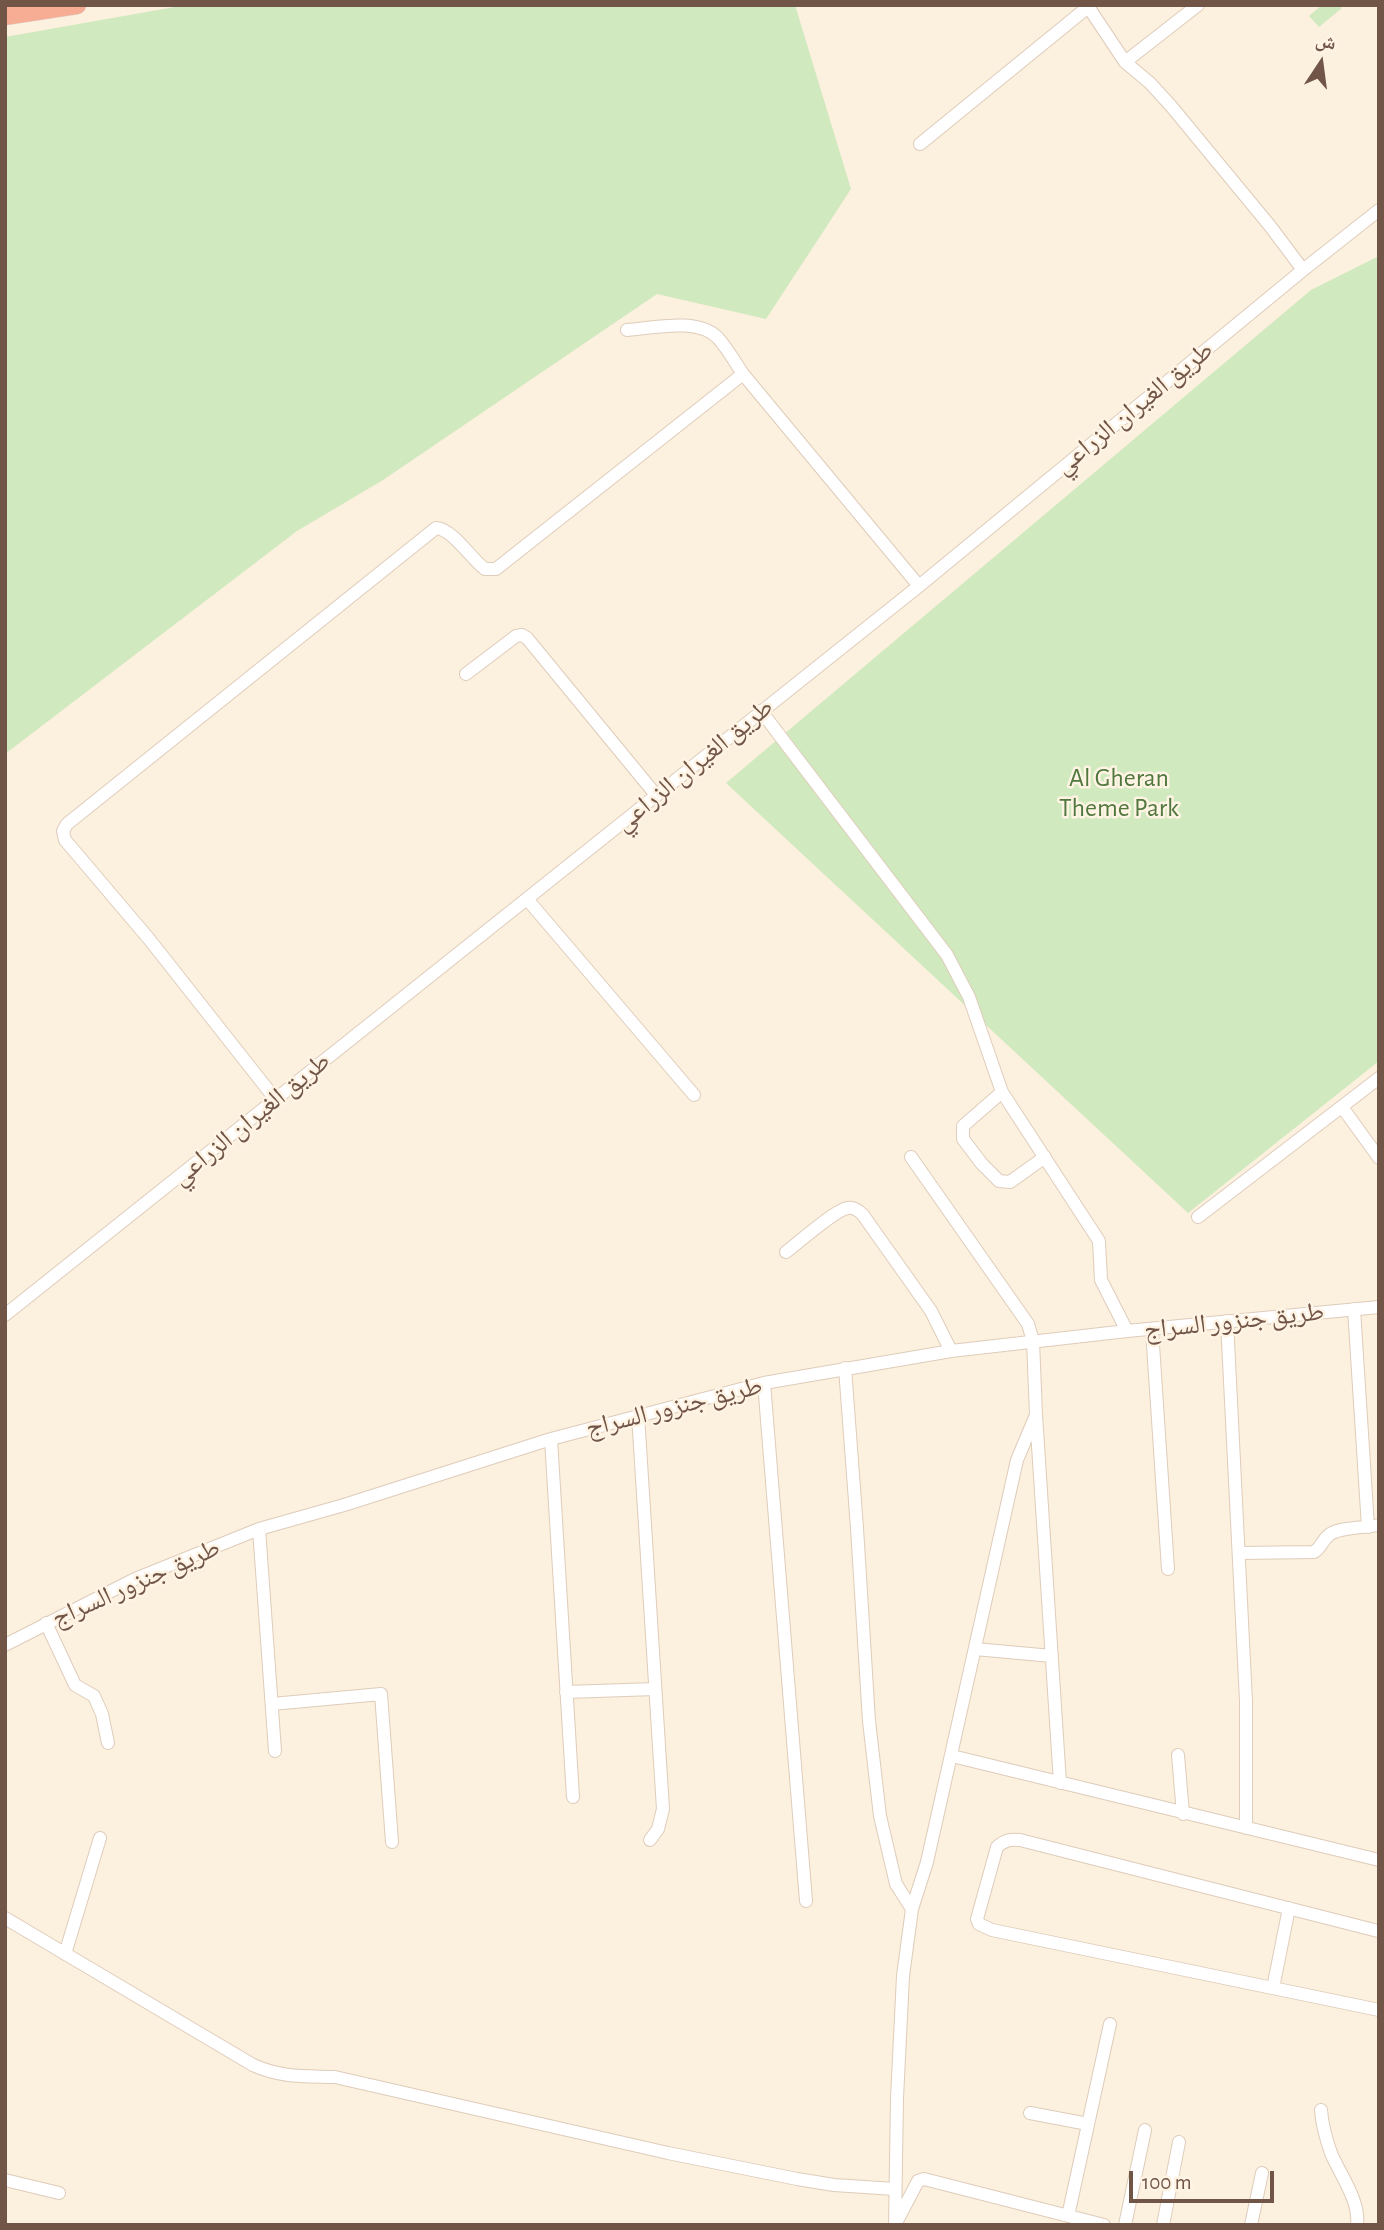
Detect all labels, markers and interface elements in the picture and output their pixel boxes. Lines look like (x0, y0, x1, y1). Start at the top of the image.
north arrow (1286, 28, 1356, 98)
text: ش (1314, 31, 1338, 54)
street label: طريق الغيران الزراعي (1048, 335, 1220, 481)
street label: طريق الغيران الزراعي (608, 692, 780, 838)
park label: Al Gheran Theme Park (1059, 762, 1179, 824)
street label: طريق الغيران الزراعي (165, 1046, 337, 1192)
street label: طريق جنزور السراج (1142, 1296, 1326, 1346)
street label: طريق جنزور السراج (582, 1370, 766, 1444)
street label: طريق جنزور السراج (47, 1532, 225, 1634)
scale bar (1132, 2156, 1277, 2200)
text: 100 m (1142, 2172, 1192, 2193)

